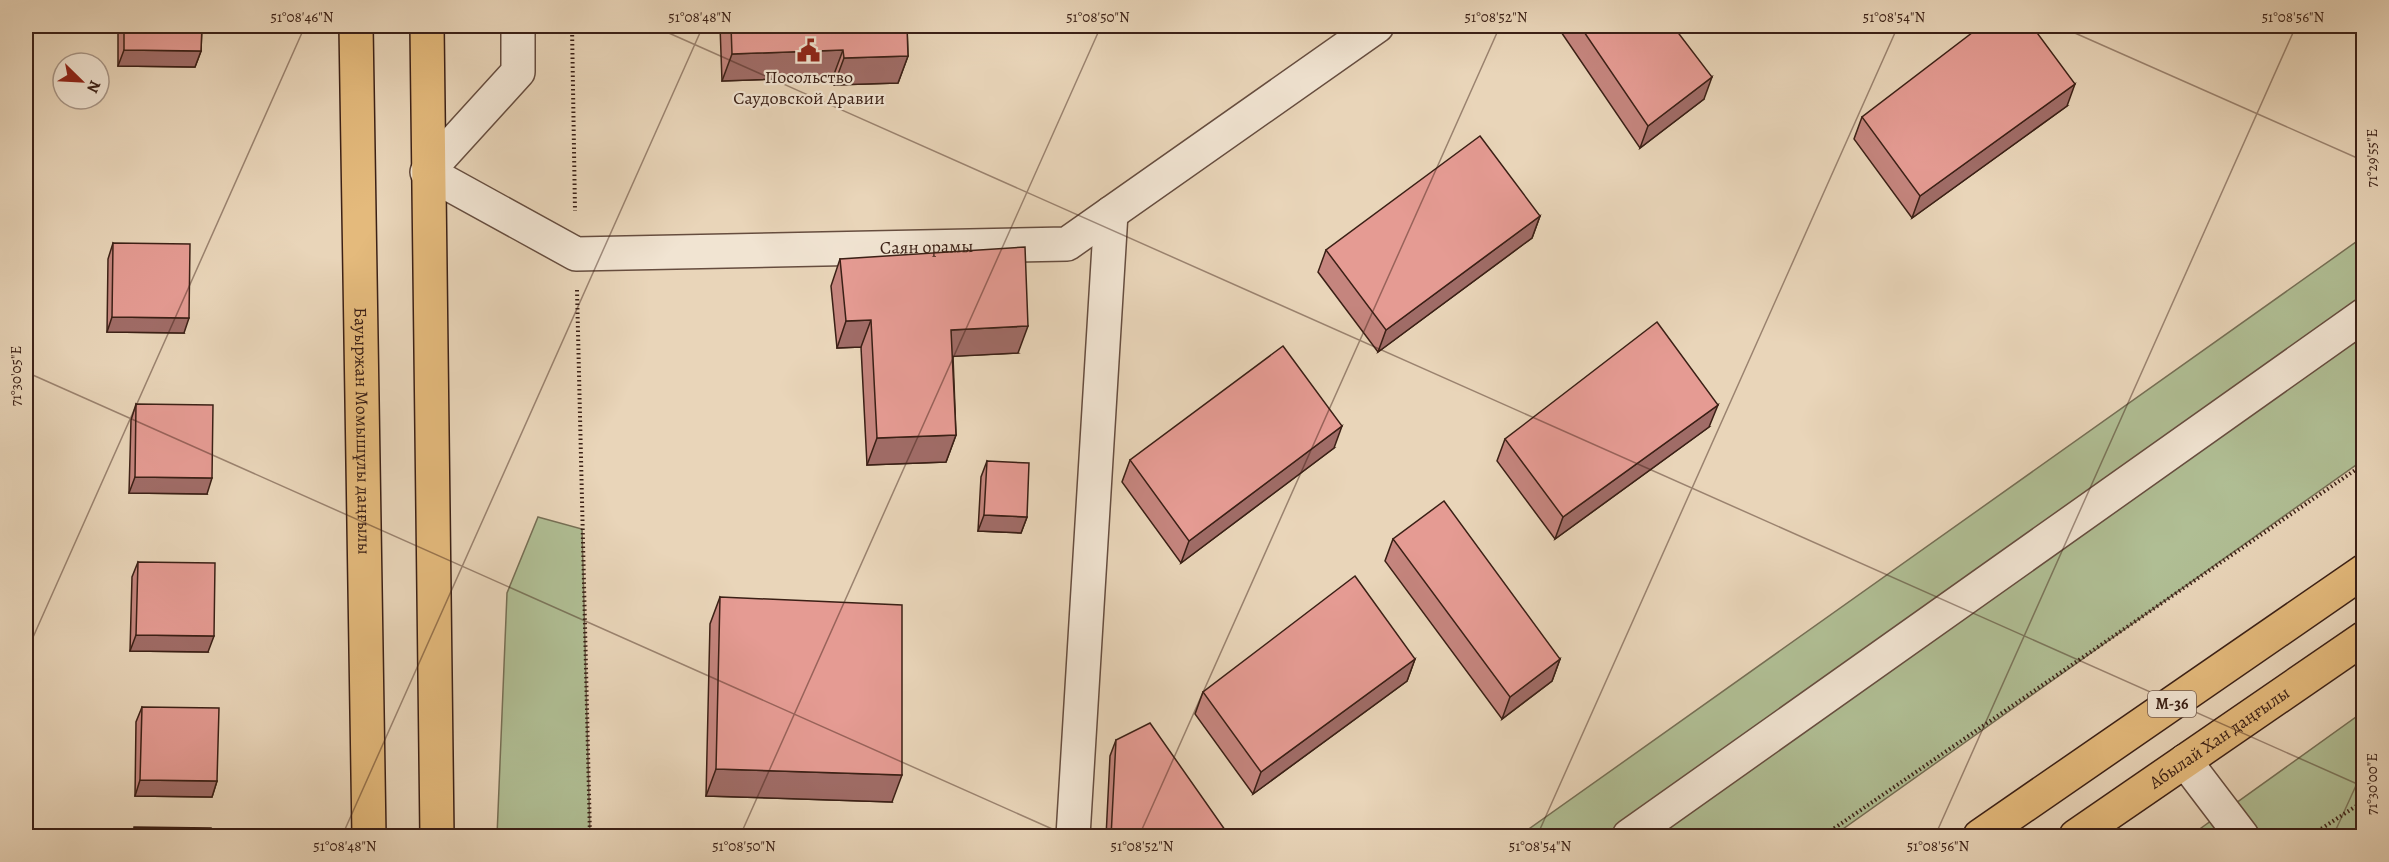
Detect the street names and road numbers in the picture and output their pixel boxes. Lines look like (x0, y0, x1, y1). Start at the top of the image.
street label: Саян орамы (880, 234, 974, 260)
street label: Бауыржан Момышұлы даңғылы (349, 307, 376, 555)
street label: Абылай Хан даңғылы (2144, 681, 2294, 795)
road number: M-36 (2148, 691, 2196, 717)

